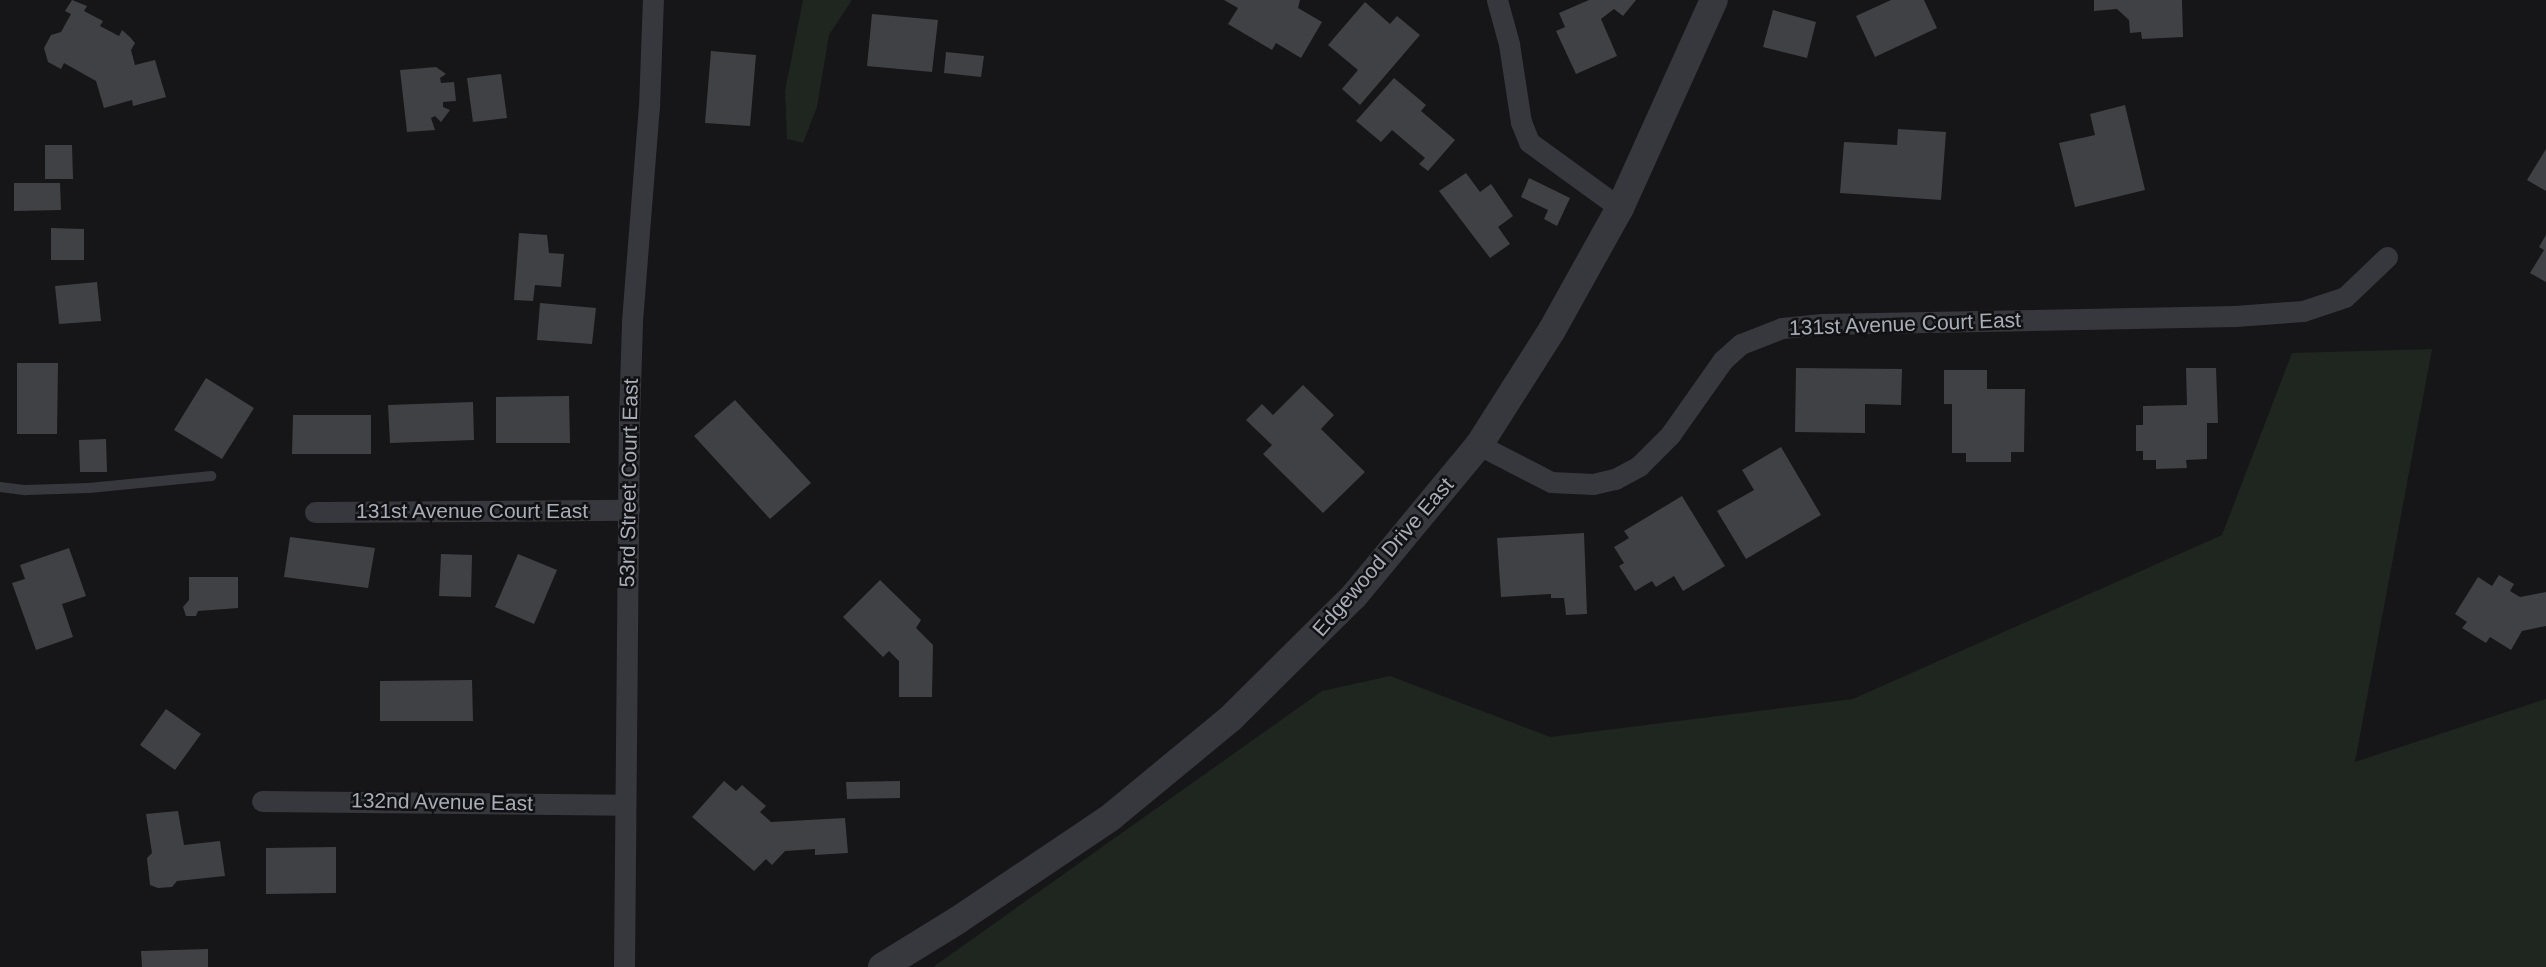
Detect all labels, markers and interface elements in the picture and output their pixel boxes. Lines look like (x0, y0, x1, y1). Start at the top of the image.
street label: 131st Avenue Court East (1788, 307, 2022, 341)
street label: 53rd Street Court East (615, 378, 643, 588)
street label: Edgewood Drive East (1307, 473, 1459, 641)
street label: 131st Avenue Court East (355, 498, 589, 524)
street label: 132nd Avenue East (350, 788, 534, 816)

